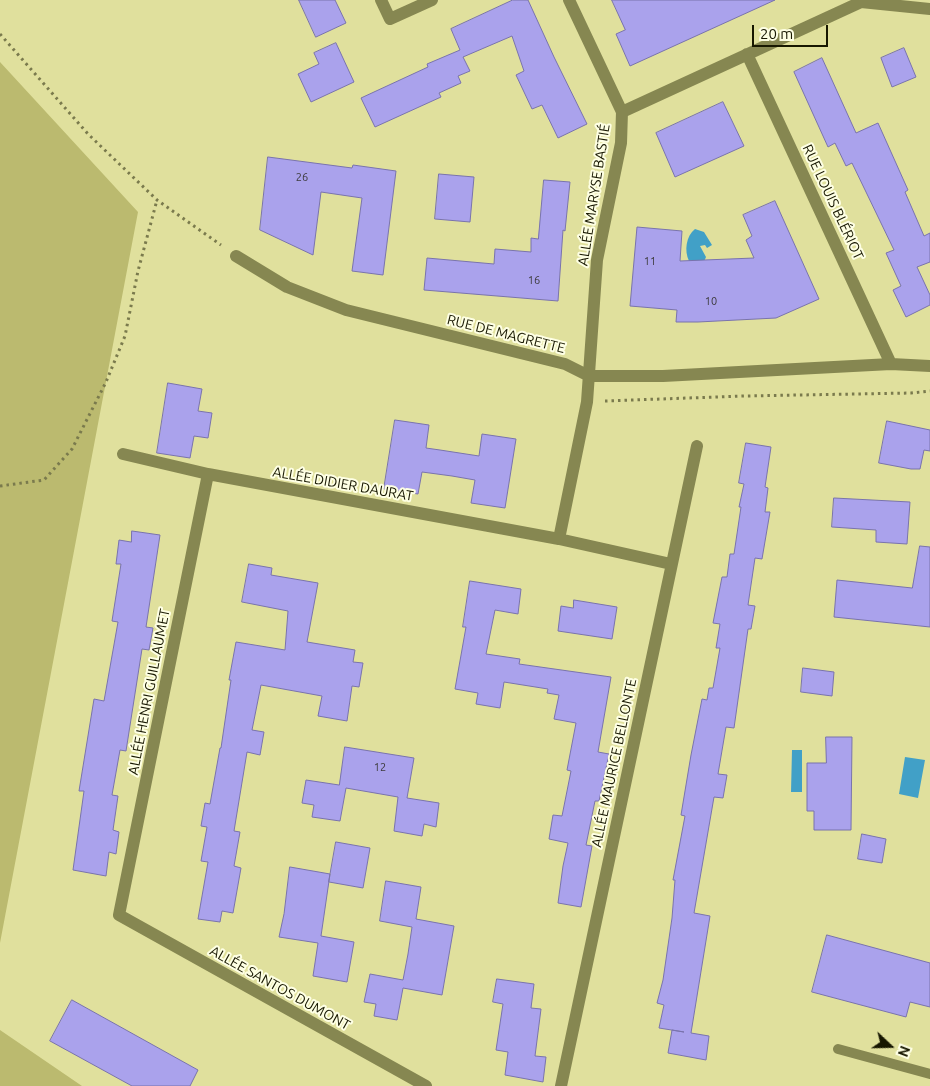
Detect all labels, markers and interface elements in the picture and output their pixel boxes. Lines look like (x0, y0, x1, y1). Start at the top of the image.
scale bar (755, 15, 831, 47)
text: 20 m (760, 25, 793, 42)
street label: ALLÉE MARYSE BASTIÉ (574, 123, 614, 267)
street label: RUE LOUIS BLÉRIOT (799, 142, 867, 262)
house number: 26 (296, 170, 308, 184)
house number: 11 (644, 254, 656, 268)
house number: 16 (528, 273, 540, 287)
house number: 10 (705, 294, 717, 308)
street label: RUE DE MAGRETTE (445, 311, 567, 357)
street label: ALLÉE DIDIER DAURAT (271, 463, 415, 505)
street label: ALLÉE HENRI GUILLAUMET (125, 607, 173, 777)
street label: ALLÉE MAURICE BELLONTE (588, 677, 640, 849)
house number: 12 (374, 760, 386, 774)
street label: ALLÉE SANTOS DUMONT (207, 942, 353, 1034)
north arrow (865, 1021, 915, 1071)
text: N (895, 1044, 913, 1059)

